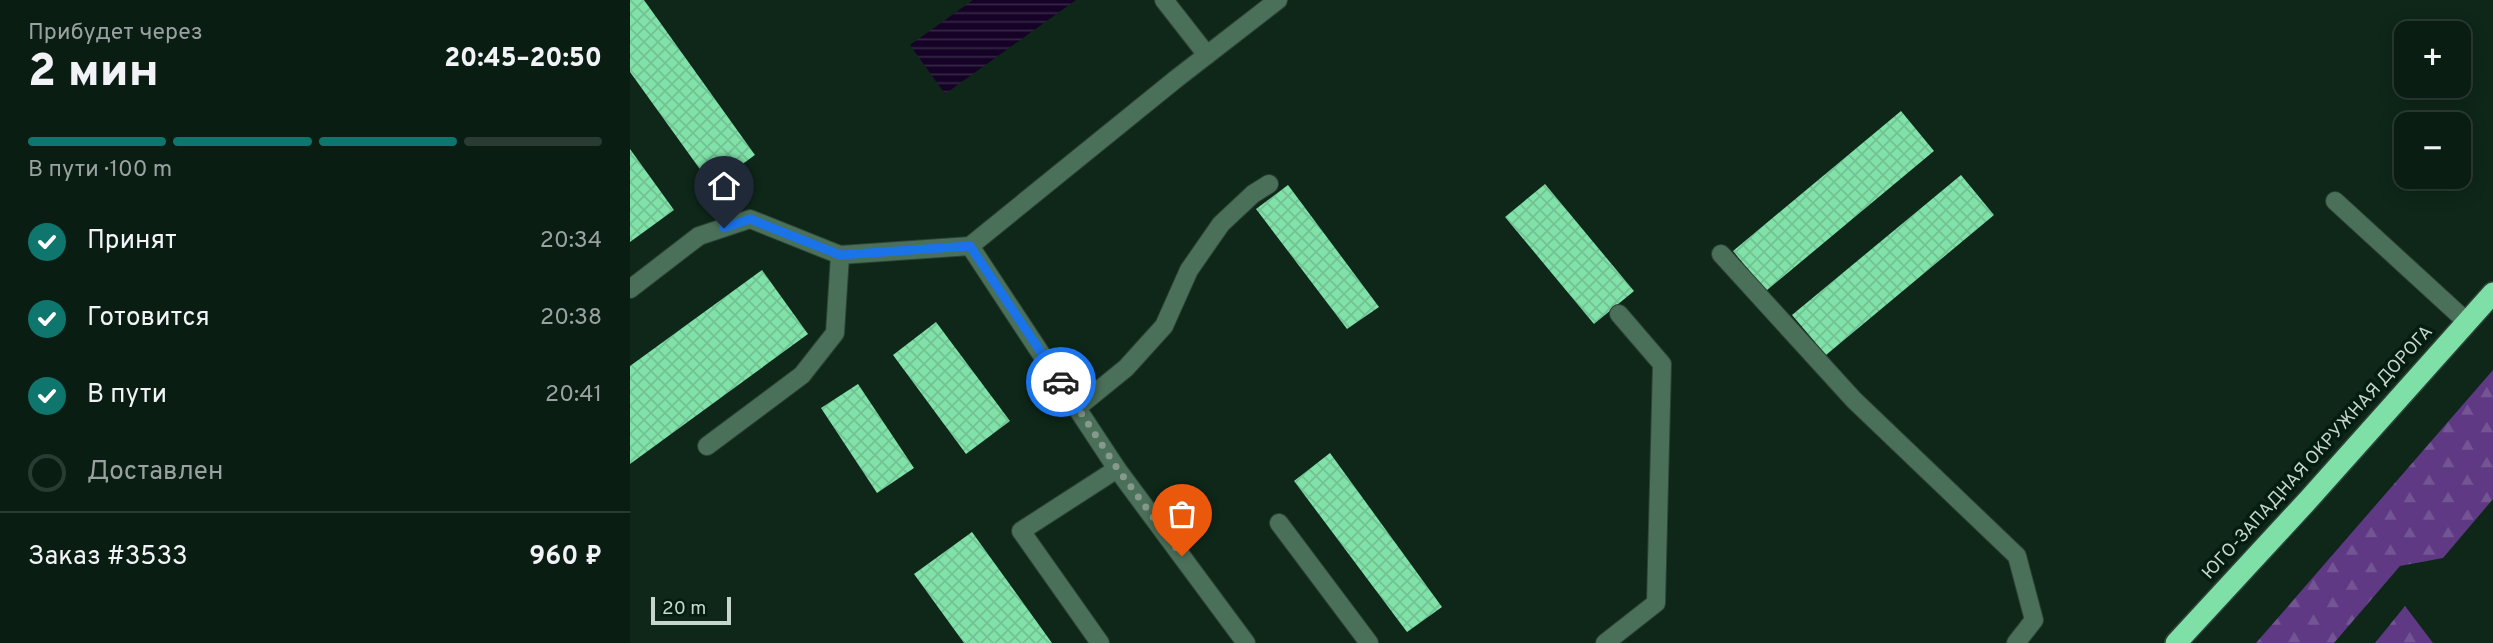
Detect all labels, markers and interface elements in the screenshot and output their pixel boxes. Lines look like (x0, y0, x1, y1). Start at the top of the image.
text: Прибудет через (28, 19, 203, 48)
map controls (2394, 21, 2471, 189)
button: + (2394, 21, 2471, 98)
text: 20:45–20:50 (444, 43, 602, 76)
text: 2 мин (28, 44, 159, 103)
button: − (2394, 112, 2471, 189)
text: В пути · 100 m (28, 156, 172, 185)
pin (694, 156, 754, 228)
icon: home (705, 167, 743, 205)
icon: check (28, 223, 66, 261)
text: Принят (87, 225, 177, 258)
text: 20:34 (540, 227, 602, 256)
icon: check (28, 300, 66, 338)
text: Готовится (87, 302, 210, 335)
text: 20:38 (540, 304, 602, 333)
street label: ЮГО-ЗАПАДНАЯ ОКРУЖНАЯ ДОРОГА (2198, 321, 2438, 585)
courier (1026, 347, 1096, 417)
icon: car (1042, 363, 1080, 401)
icon: check (28, 377, 66, 415)
text: В пути (87, 379, 167, 412)
text: 20:41 (545, 381, 602, 410)
text: Доставлен (87, 456, 223, 489)
pin (1152, 484, 1212, 556)
icon: bag (1163, 495, 1201, 533)
text: Заказ #3533 (28, 541, 188, 574)
text: 960 ₽ (529, 541, 602, 574)
scale bar (651, 594, 732, 626)
text: 20 m (662, 597, 706, 621)

